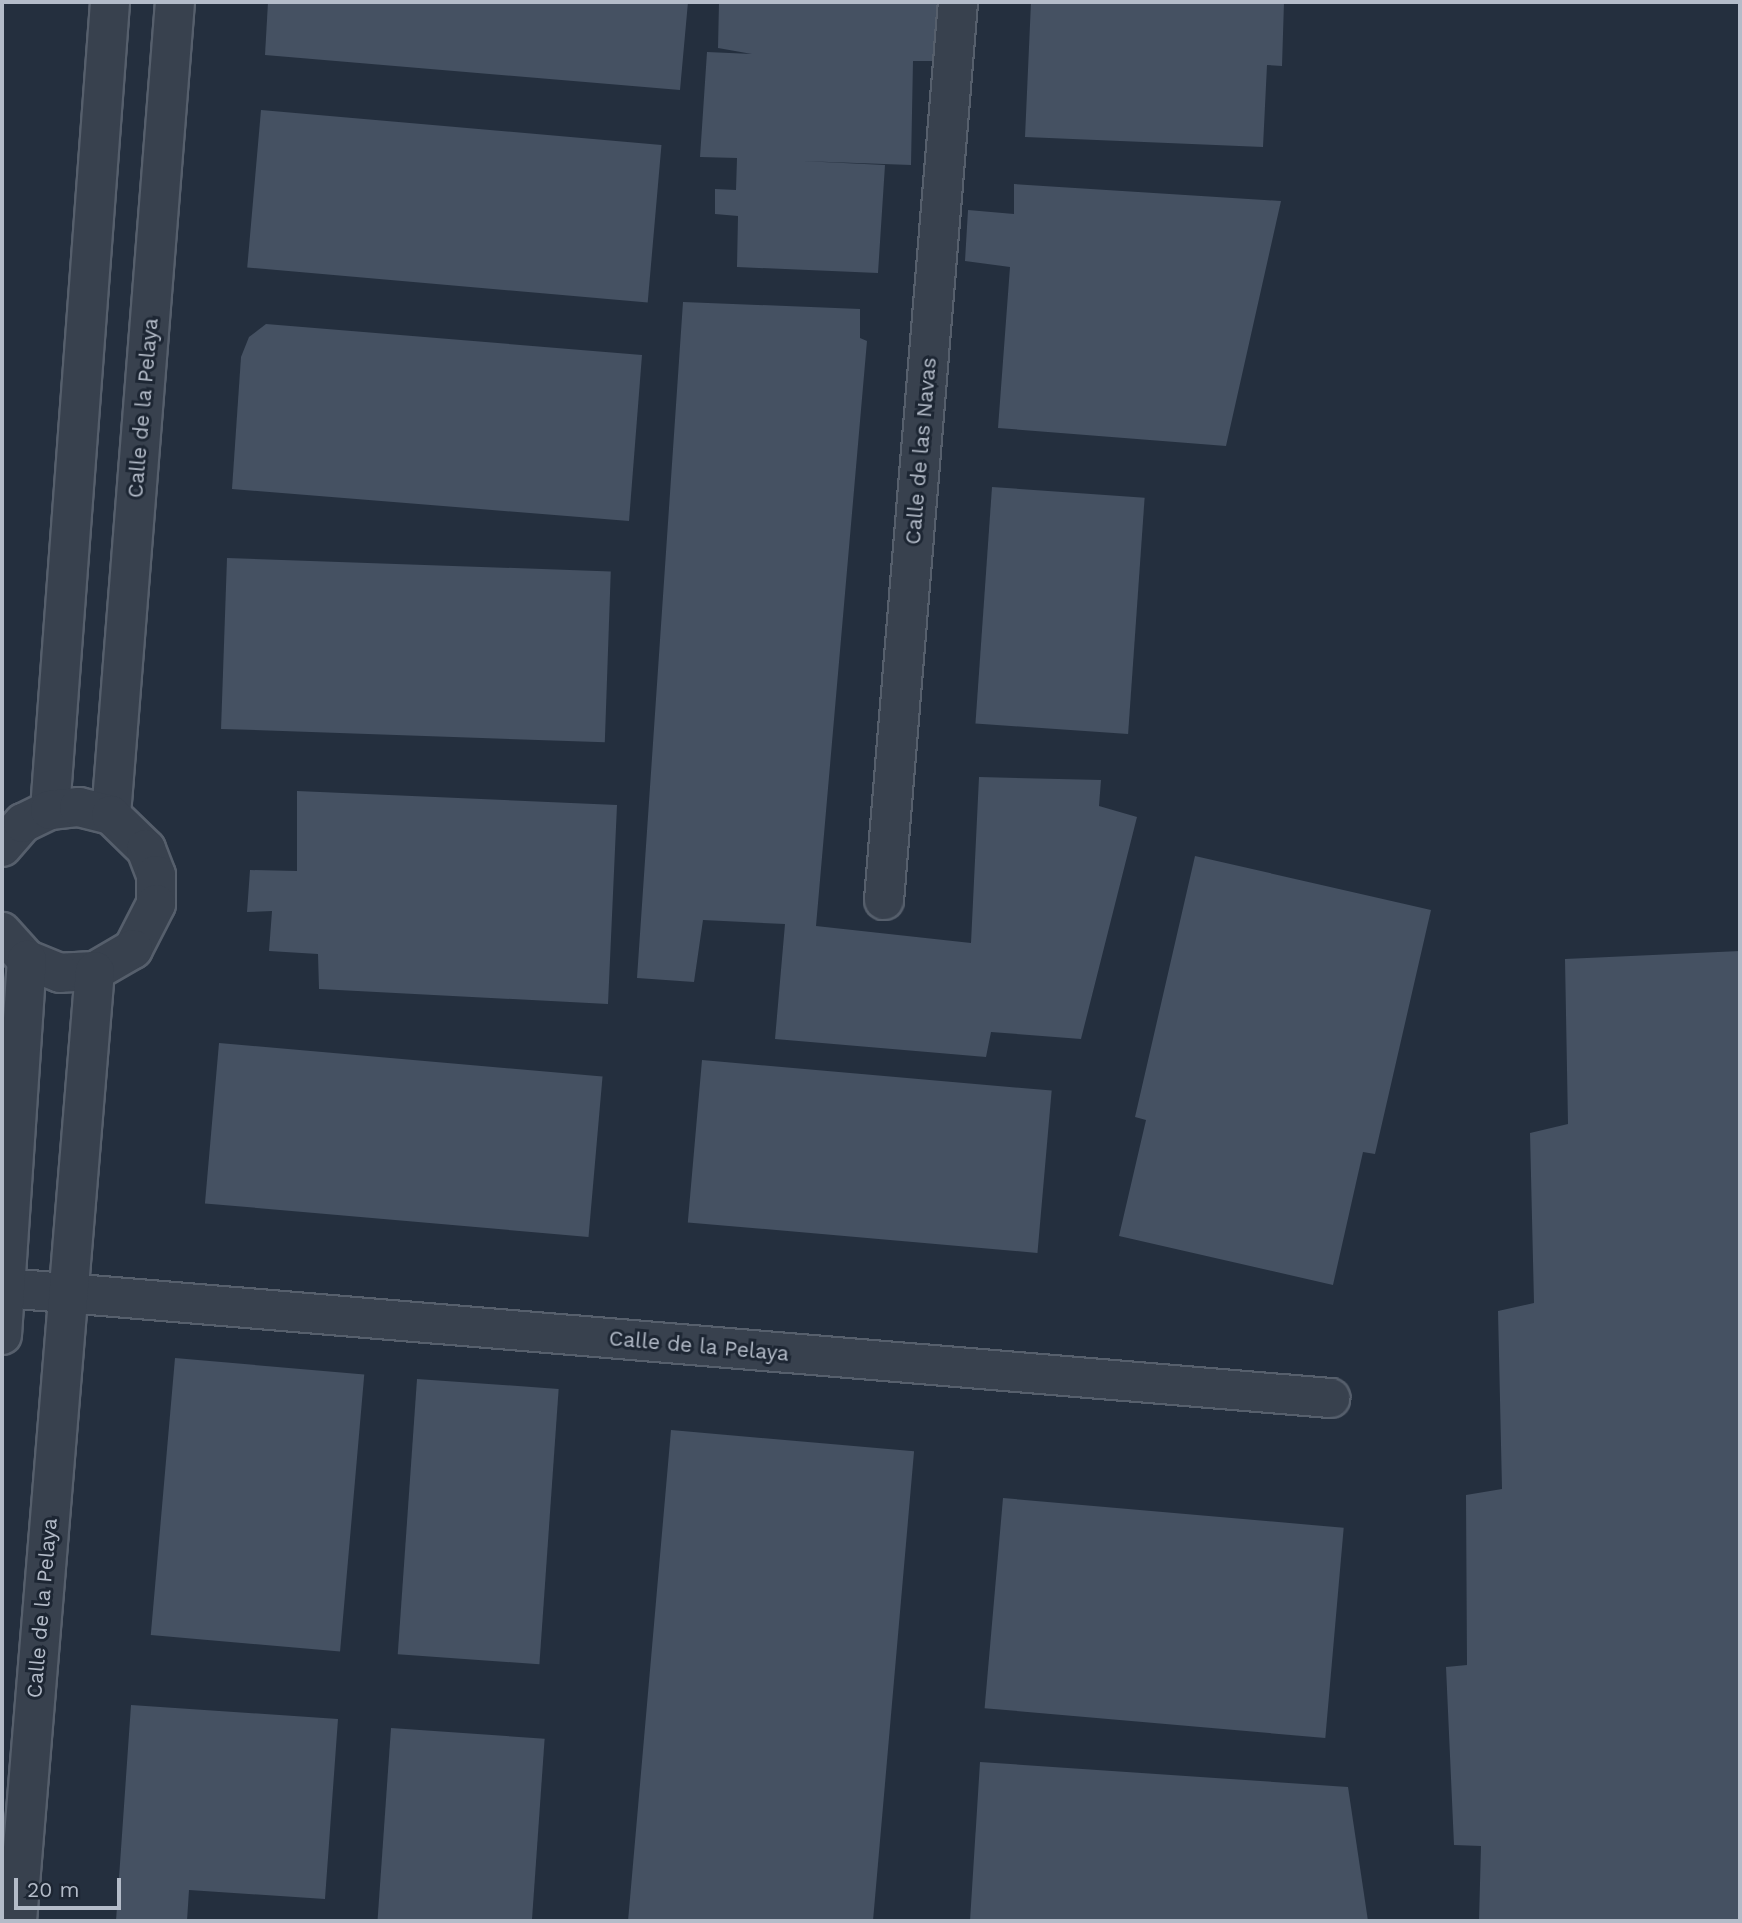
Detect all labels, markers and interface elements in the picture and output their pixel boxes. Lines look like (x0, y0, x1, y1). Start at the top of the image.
street label: Calle de la Pelaya (123, 317, 163, 499)
street label: Calle de las Navas (900, 356, 942, 546)
street label: Calle de la Pelaya (608, 1326, 790, 1366)
street label: Calle de la Pelaya (22, 1517, 62, 1699)
scale bar (18, 1864, 124, 1908)
text: 20 m (27, 1877, 79, 1902)

